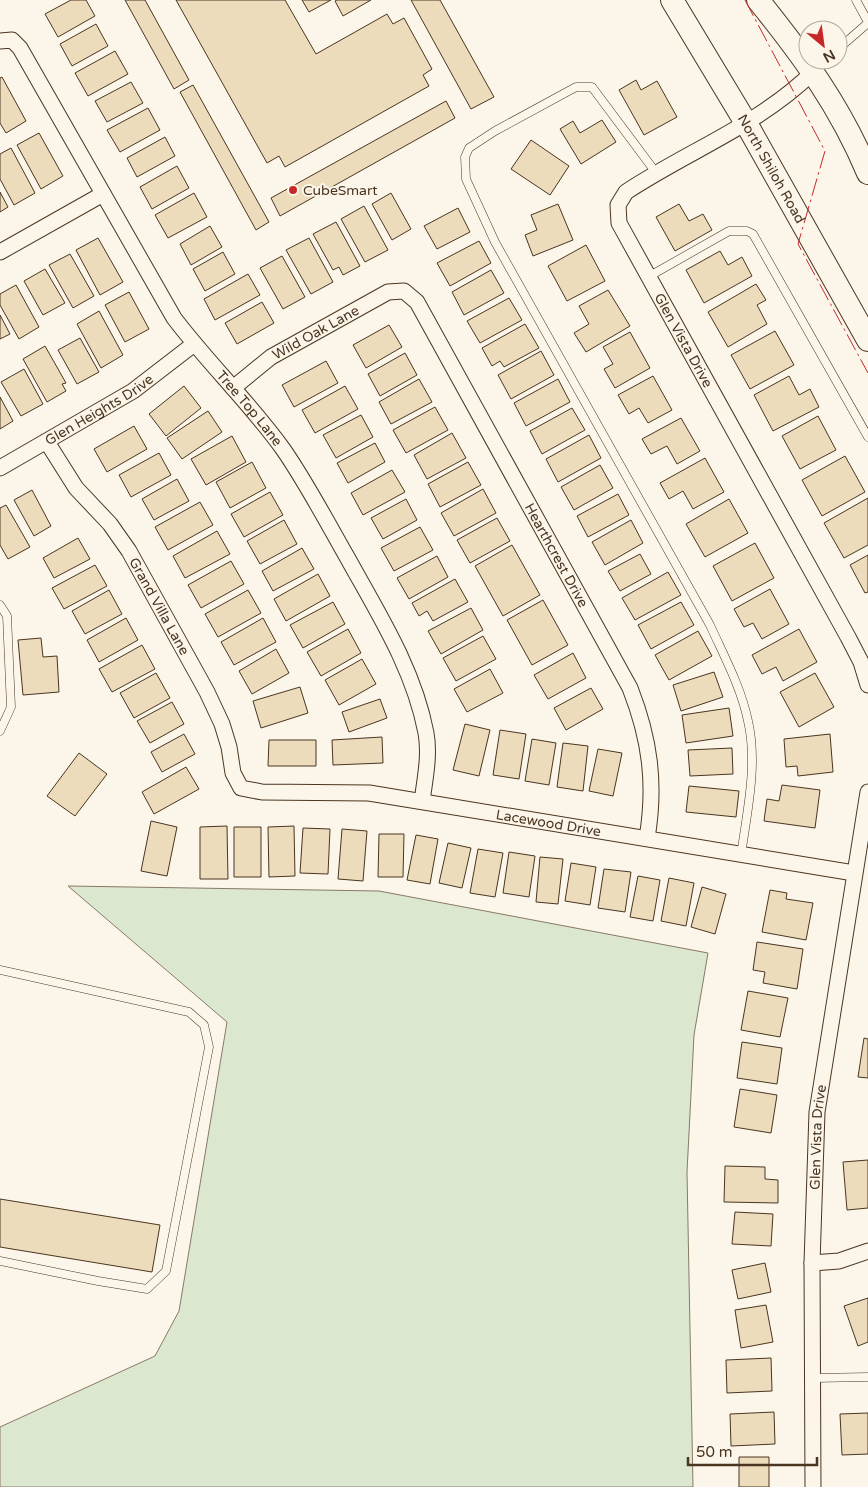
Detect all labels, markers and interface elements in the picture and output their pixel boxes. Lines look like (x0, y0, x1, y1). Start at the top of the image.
north arrow (798, 20, 848, 70)
text: N (820, 46, 838, 66)
street label: North Shiloh Road (734, 111, 809, 226)
place label: CubeSmart (303, 182, 378, 199)
marker: CubeSmart (287, 184, 299, 196)
street label: Glen Vista Drive (651, 290, 717, 390)
street label: Wild Oak Lane (269, 301, 362, 363)
street label: Tree Top Lane (213, 367, 286, 449)
street label: Glen Heights Drive (42, 370, 157, 449)
street label: Hearthcrest Drive (521, 500, 592, 610)
street label: Grand Villa Lane (126, 554, 193, 658)
street label: Lacewood Drive (495, 806, 602, 840)
street label: Glen Vista Drive (806, 1083, 830, 1190)
scale bar (688, 1434, 817, 1466)
text: 50 m (696, 1443, 733, 1461)

